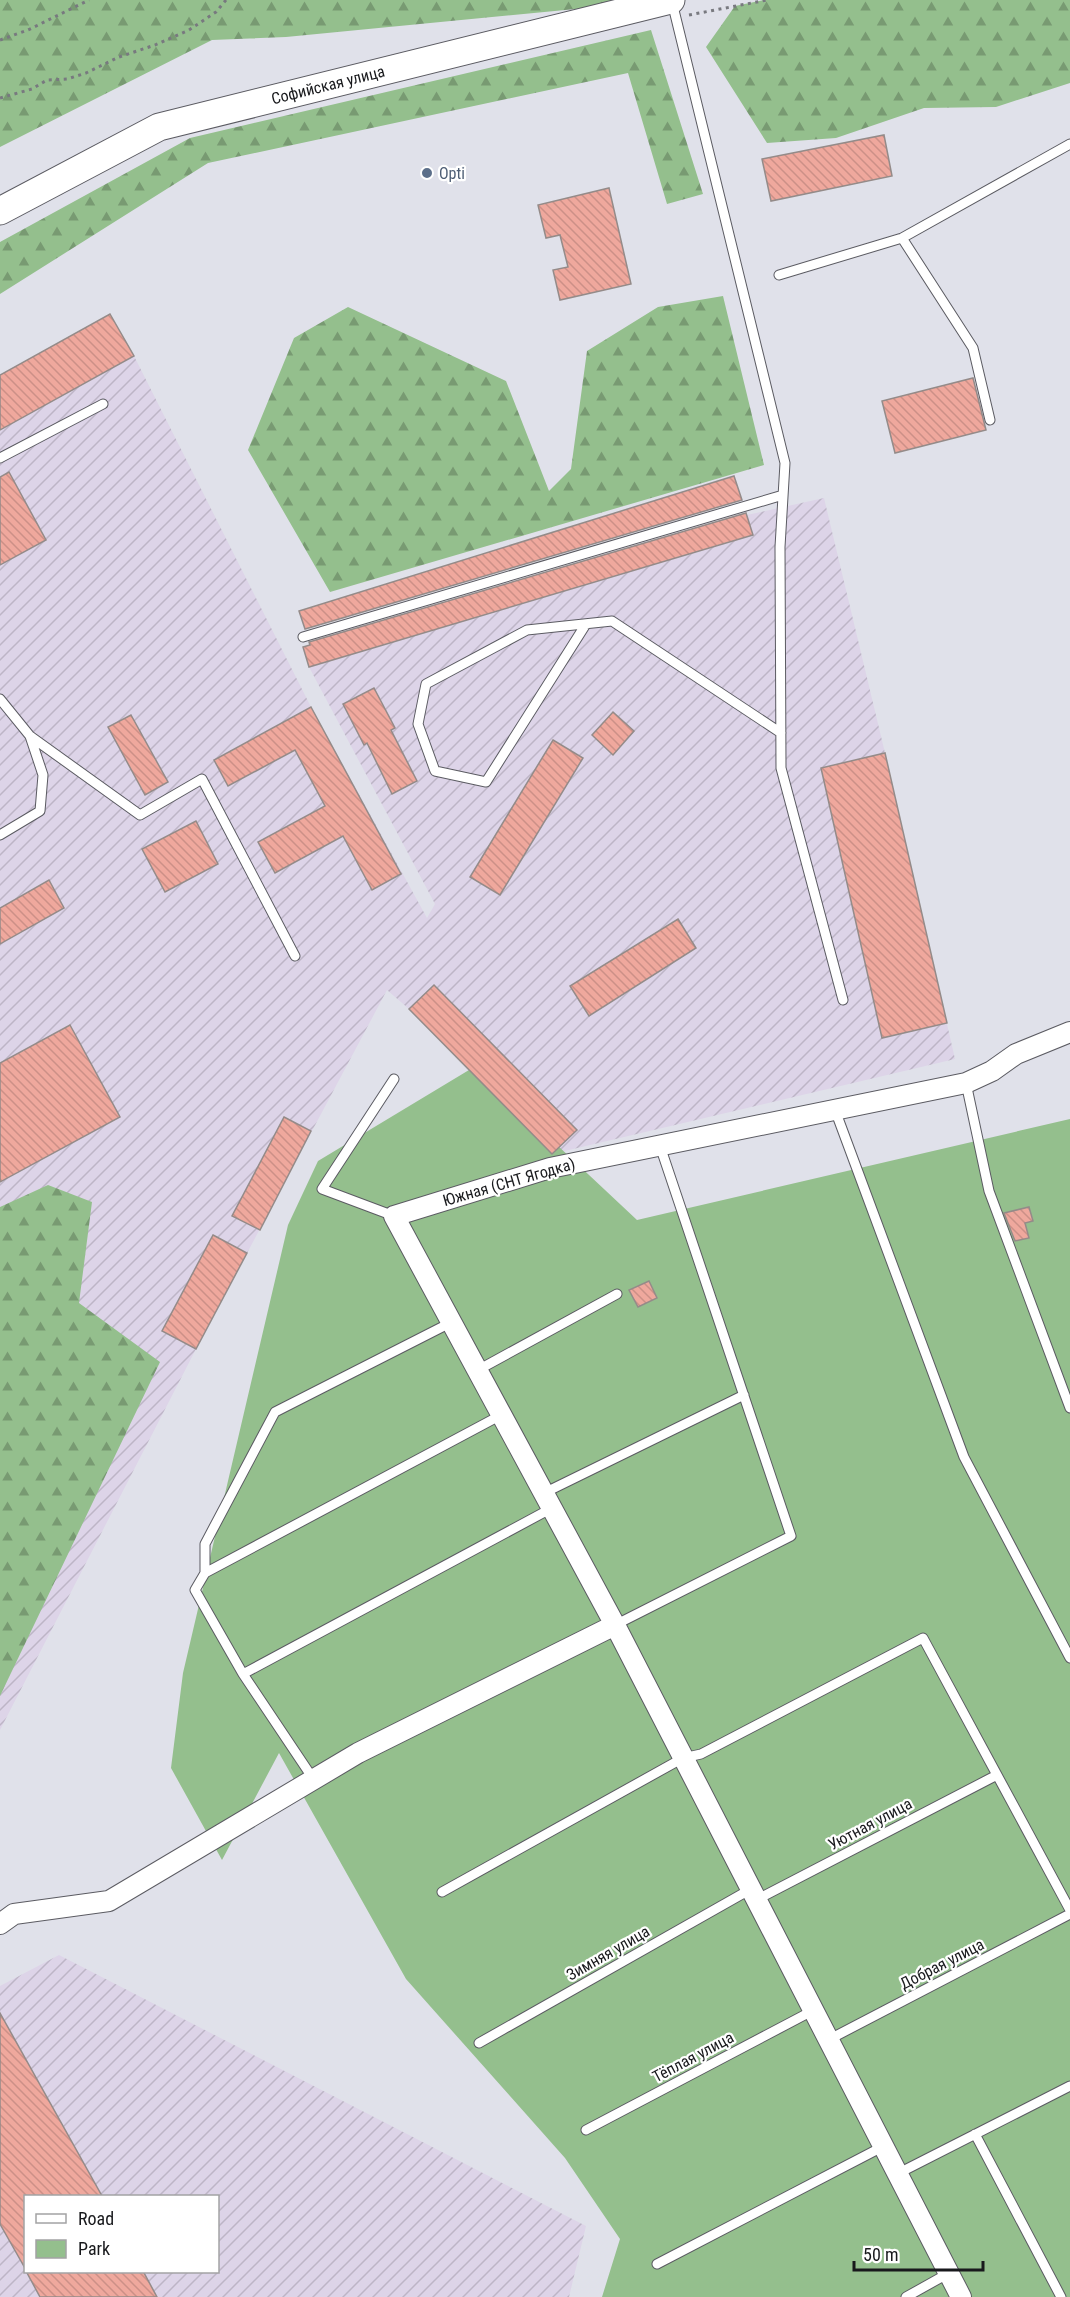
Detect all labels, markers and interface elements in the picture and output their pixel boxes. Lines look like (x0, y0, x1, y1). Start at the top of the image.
street label: Софийская улица (269, 62, 387, 108)
place label: Opti (439, 164, 465, 183)
marker: Opti (420, 166, 434, 180)
street label: Южная (СНТ Ягодка) (441, 1154, 577, 1210)
street label: Уютная улица (825, 1794, 915, 1854)
street label: Зимняя улица (563, 1922, 653, 1984)
street label: Добрая улица (897, 1935, 987, 1993)
street label: Тёплая улица (649, 2028, 737, 2086)
legend (24, 2195, 219, 2273)
text: Road (78, 2208, 114, 2229)
scale bar (854, 2234, 983, 2272)
text: Park (78, 2238, 110, 2259)
text: 50 m (863, 2244, 898, 2265)

